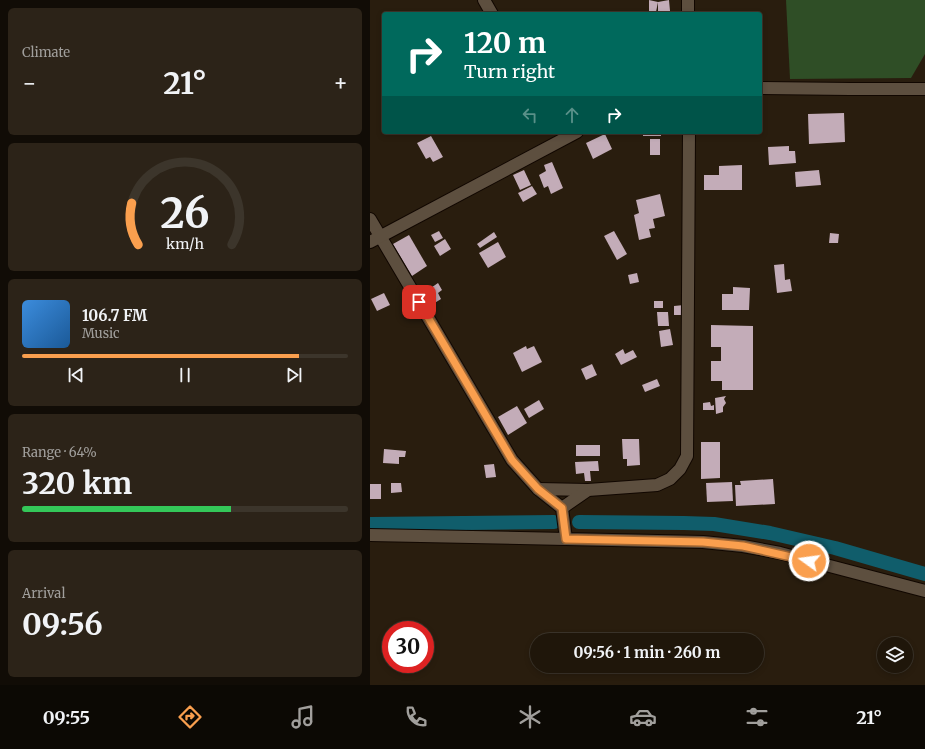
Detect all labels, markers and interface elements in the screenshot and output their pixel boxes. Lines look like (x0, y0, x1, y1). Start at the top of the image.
text: 120 m (464, 25, 546, 61)
icon: right (398, 28, 450, 80)
text: Climate (22, 44, 70, 61)
text: Turn right (464, 60, 555, 83)
text: 21° (163, 64, 207, 102)
text: − (22, 69, 37, 97)
text: + (333, 69, 348, 97)
icon: left (519, 104, 541, 126)
icon: ahead (561, 104, 583, 126)
icon: right (603, 104, 625, 126)
text: 26 (160, 187, 210, 239)
text: km/h (166, 235, 204, 253)
pin (402, 285, 436, 319)
icon: arrive (408, 291, 430, 313)
text: 106.7 FM (82, 306, 147, 325)
text: Music (82, 325, 120, 342)
icon: previous (65, 364, 87, 386)
icon: pause (174, 364, 196, 386)
icon: next (283, 364, 305, 386)
text: Range · 64% (22, 444, 97, 461)
text: 320 km (22, 464, 132, 502)
position arrow (788, 540, 830, 582)
text: Arrival (22, 585, 65, 602)
text: 09:56 (22, 605, 103, 643)
speed limit sign: 30 (382, 621, 434, 673)
map controls (877, 637, 913, 673)
button: layers (877, 637, 913, 673)
text: 09:56 · 1 min · 260 m (574, 643, 720, 662)
icon: directions (176, 703, 204, 731)
icon: music (289, 703, 317, 731)
icon: phone (402, 703, 430, 731)
icon: climate (516, 703, 544, 731)
icon: car (629, 703, 657, 731)
icon: filters (743, 703, 771, 731)
text: 09:55 (43, 706, 90, 729)
text: 21° (856, 706, 882, 729)

